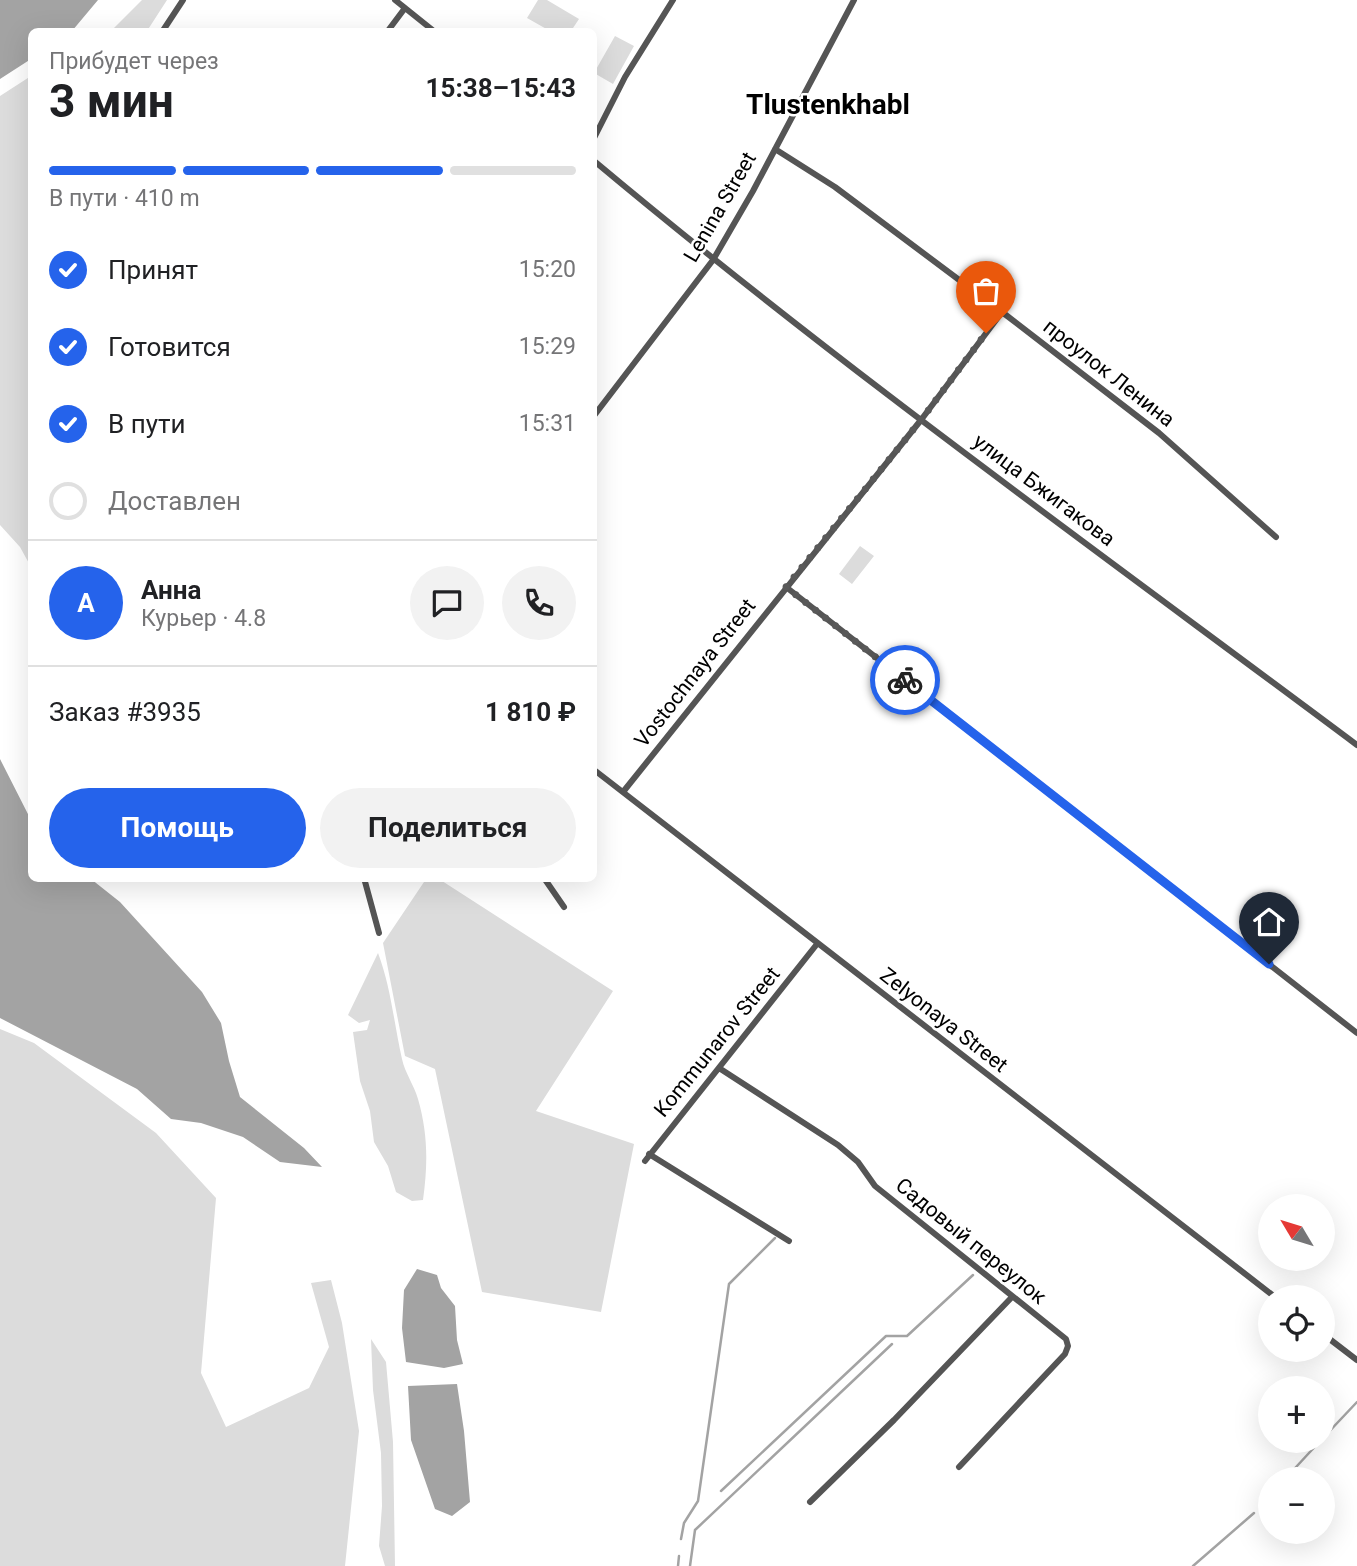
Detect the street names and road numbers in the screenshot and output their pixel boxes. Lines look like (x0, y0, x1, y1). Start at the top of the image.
street label: Lenina Street (679, 148, 761, 266)
street label: проулок Ленина (1039, 314, 1179, 432)
street label: улица Бжигакова (969, 429, 1119, 551)
street label: Vostochnaya Street (630, 594, 760, 752)
street label: Kommunarov Street (649, 962, 785, 1122)
street label: Zelyonaya Street (876, 963, 1013, 1077)
street label: Садовый переулок (891, 1173, 1051, 1309)

